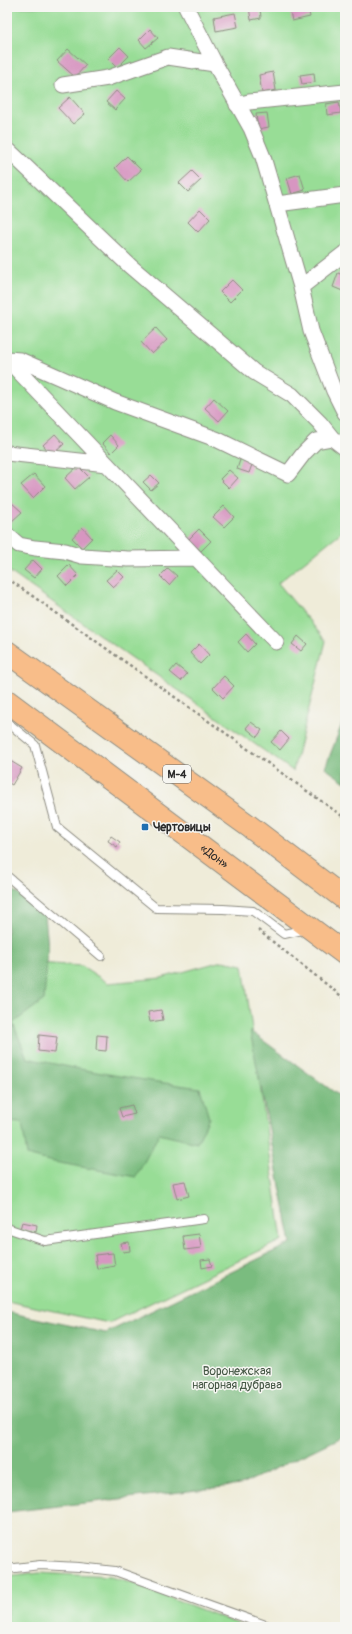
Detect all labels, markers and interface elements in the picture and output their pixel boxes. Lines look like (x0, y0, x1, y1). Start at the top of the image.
road number: М-4 (163, 765, 191, 783)
place label: Чертовицы (153, 820, 211, 835)
marker: Чертовицы (140, 822, 150, 832)
street label: «Дон» (197, 841, 232, 872)
park label: Воронежская нагорная дубрава (192, 1364, 282, 1393)

